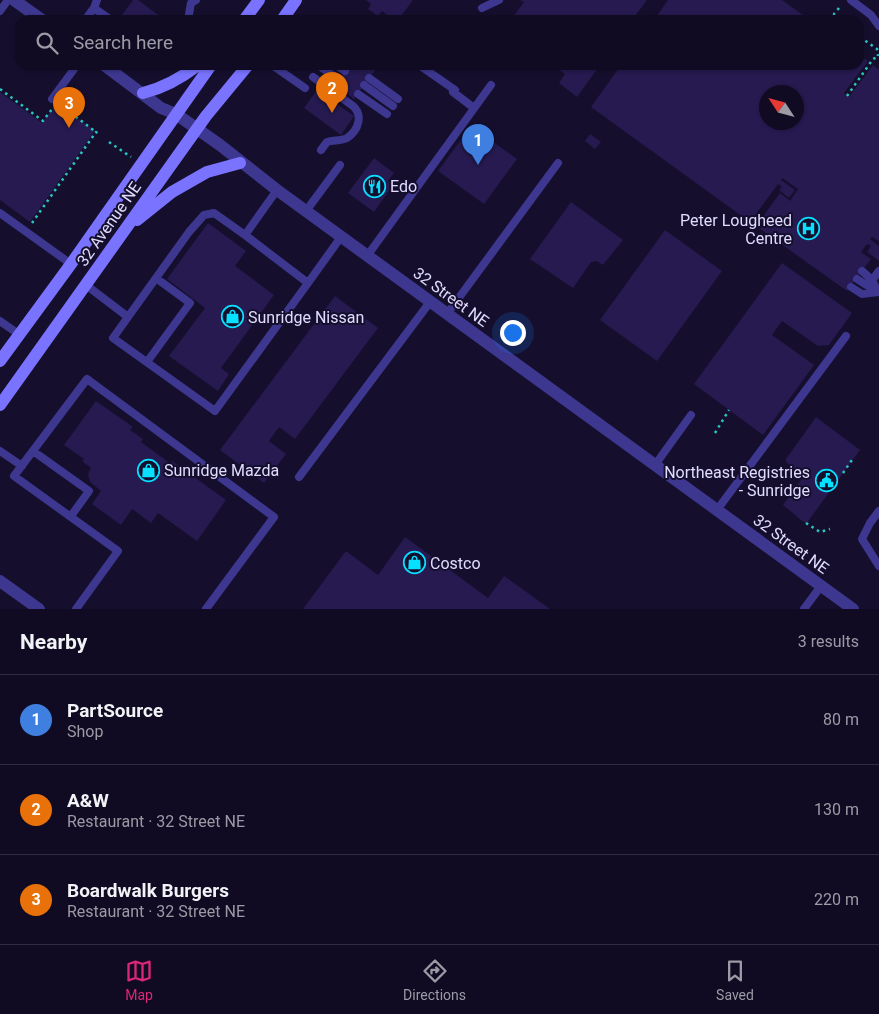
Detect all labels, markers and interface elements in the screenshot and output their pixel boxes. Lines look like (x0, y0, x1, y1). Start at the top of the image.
search box (15, 15, 864, 70)
icon: search (33, 29, 61, 57)
text: Search here (73, 31, 173, 54)
pin: 2 (316, 72, 348, 113)
north arrow (759, 85, 804, 130)
pin: 3 (53, 87, 85, 128)
pin: 1 (462, 124, 494, 165)
restaurant icon: Edo (362, 174, 386, 198)
place label: Edo (390, 177, 417, 196)
street label: 32 Avenue NE (73, 178, 145, 270)
place label: Peter Lougheed Centre (680, 211, 792, 248)
hospital icon: Peter Lougheed Centre (796, 217, 820, 241)
street label: 32 Street NE (410, 263, 492, 331)
shop icon: Sunridge Nissan (220, 305, 244, 329)
place label: Sunridge Nissan (248, 308, 364, 327)
your location (500, 320, 526, 346)
shop icon: Sunridge Mazda (136, 458, 160, 482)
place label: Sunridge Mazda (164, 461, 279, 480)
place label: Northeast Registries - Sunridge (664, 463, 810, 500)
public building icon: Northeast Registries - Sunridge (814, 469, 838, 493)
street label: 32 Street NE (750, 510, 832, 578)
shop icon: Costco (402, 551, 426, 575)
place label: Costco (430, 554, 481, 573)
text: Nearby (20, 630, 87, 654)
text: 3 results (798, 632, 859, 651)
text: PartSource (67, 699, 163, 722)
text: 1 (31, 710, 41, 729)
text: 80 m (823, 710, 859, 729)
text: Shop (67, 722, 103, 741)
text: A&W (67, 789, 109, 812)
text: 2 (31, 800, 41, 819)
text: 130 m (814, 800, 859, 819)
text: Restaurant · 32 Street NE (67, 812, 245, 831)
text: Boardwalk Burgers (67, 879, 229, 902)
text: 3 (31, 890, 41, 909)
text: 220 m (814, 890, 859, 909)
text: Restaurant · 32 Street NE (67, 902, 245, 921)
tab: Map (125, 957, 153, 1003)
tab: Directions (403, 957, 466, 1003)
tab: Saved (716, 957, 754, 1003)

